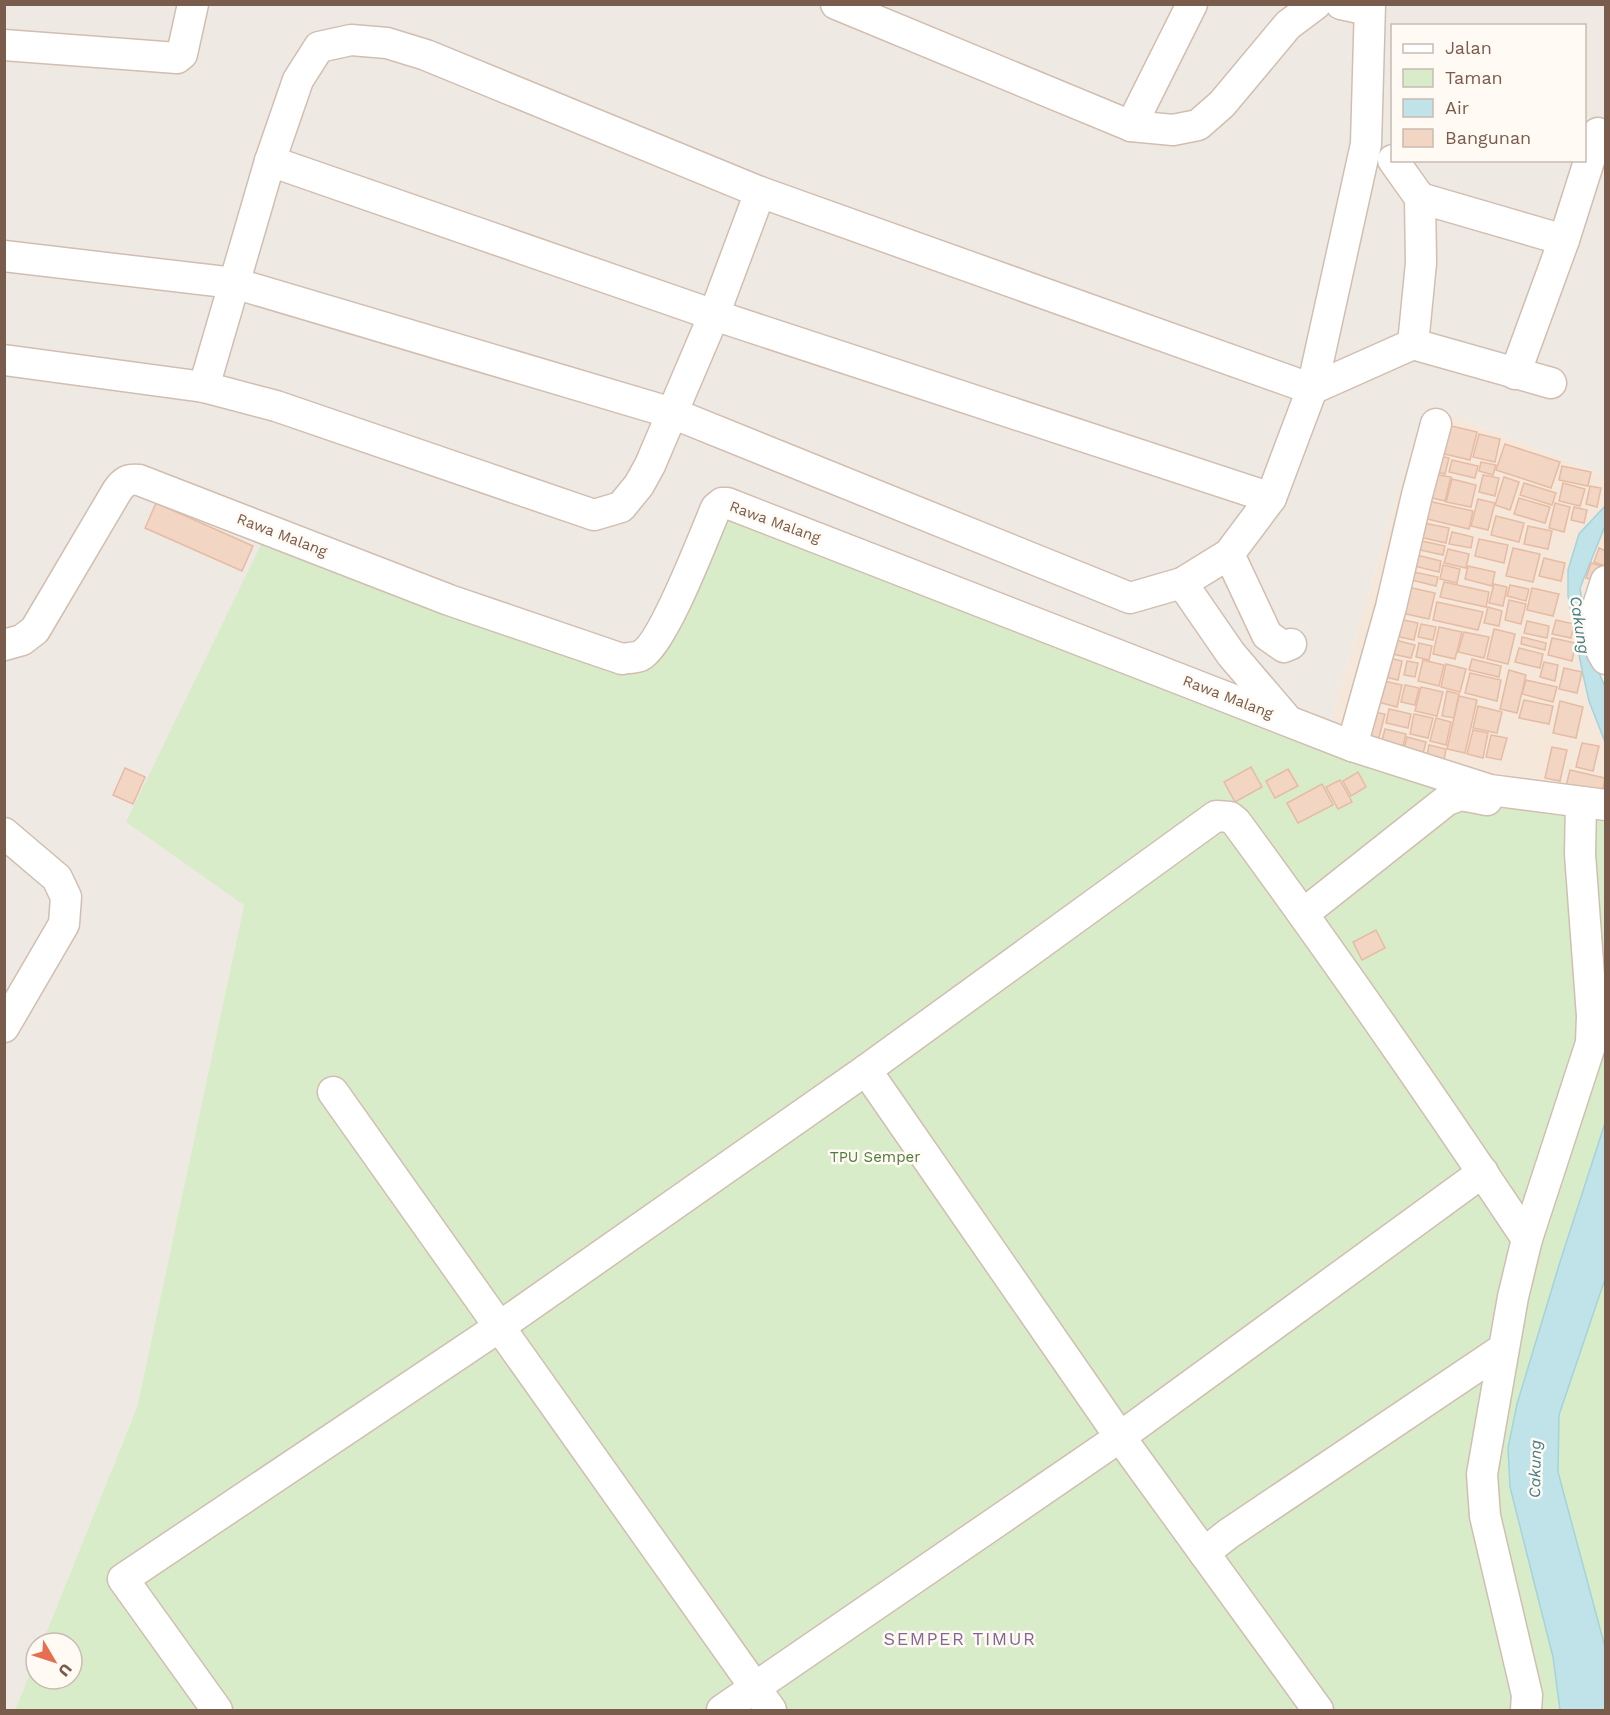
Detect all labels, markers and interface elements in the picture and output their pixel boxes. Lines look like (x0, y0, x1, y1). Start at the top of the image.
legend (1391, 24, 1586, 162)
text: Jalan (1445, 37, 1492, 58)
text: Taman (1445, 67, 1503, 88)
text: Air (1445, 97, 1469, 118)
text: Bangunan (1445, 127, 1531, 148)
street label: Rawa Malang (727, 497, 823, 547)
street label: Rawa Malang (234, 509, 330, 561)
water label: Cakung (1566, 595, 1594, 655)
street label: Rawa Malang (1180, 671, 1276, 723)
park label: TPU Semper (830, 1148, 920, 1166)
water label: Cakung (1525, 1440, 1545, 1498)
district label: SEMPER TIMUR (884, 1628, 1036, 1649)
north arrow (24, 1631, 84, 1691)
text: U (54, 1660, 76, 1681)

